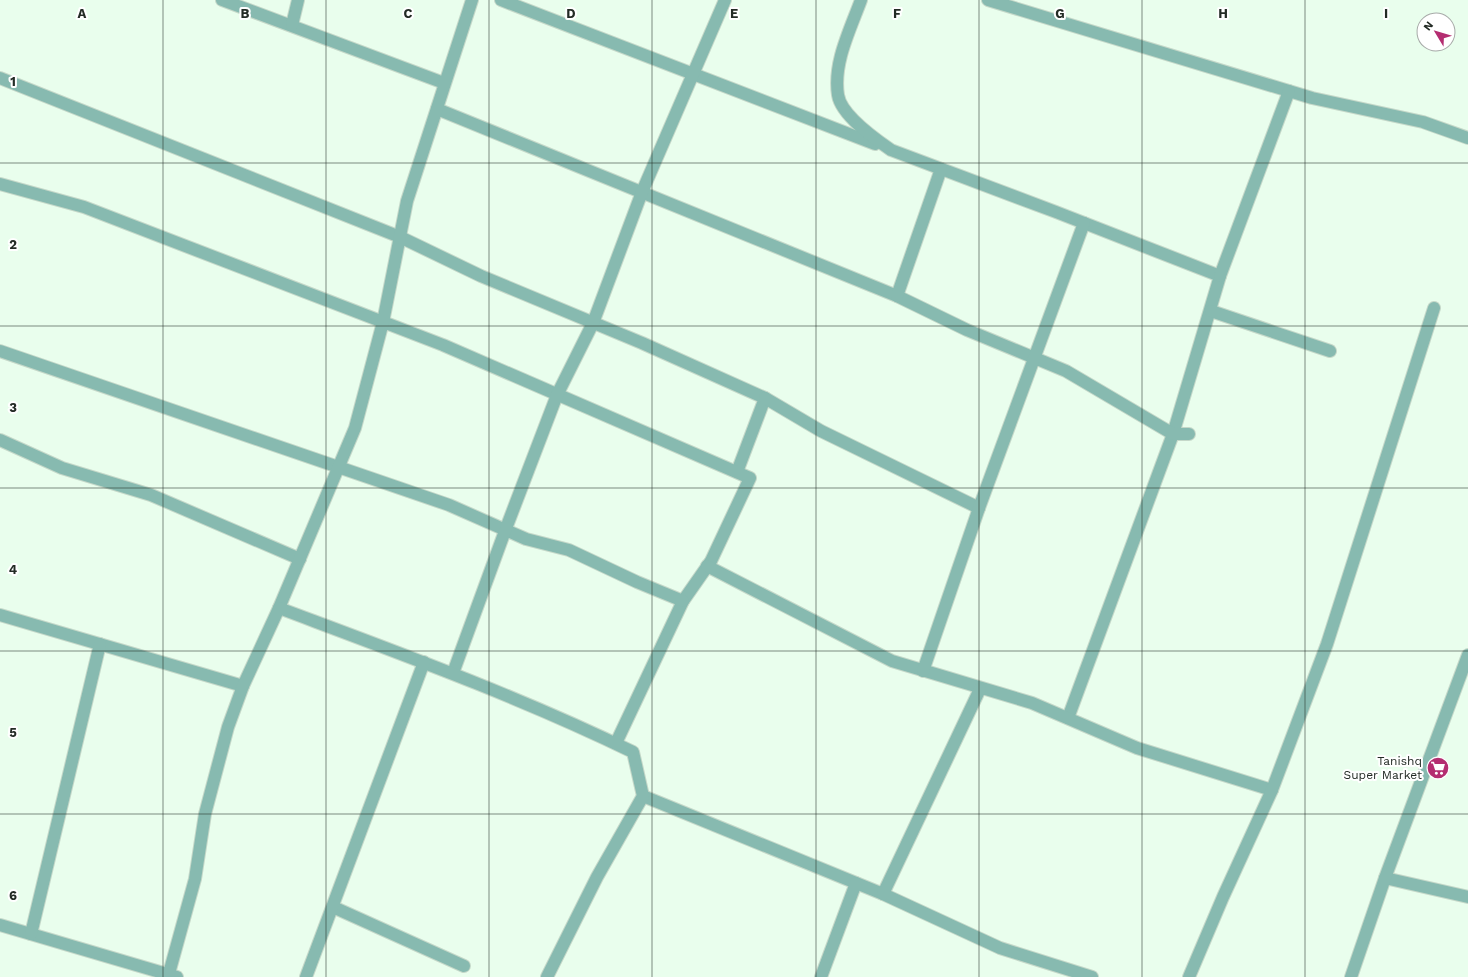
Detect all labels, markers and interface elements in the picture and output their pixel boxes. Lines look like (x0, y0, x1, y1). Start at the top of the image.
text: A (78, 6, 87, 21)
text: B (241, 6, 250, 21)
text: C (404, 6, 413, 21)
text: D (566, 6, 576, 21)
text: E (730, 6, 738, 21)
text: F (893, 6, 901, 21)
text: G (1055, 6, 1065, 21)
text: H (1218, 6, 1228, 21)
text: I (1384, 6, 1388, 21)
north arrow (1416, 12, 1456, 52)
text: N (1421, 19, 1436, 33)
text: 1 (10, 74, 16, 89)
text: 2 (9, 237, 17, 252)
text: 3 (9, 400, 17, 415)
text: 4 (9, 562, 18, 577)
text: 5 (9, 725, 17, 740)
place label: Tanishq Super Market (1344, 754, 1422, 782)
supermarket icon: Tanishq Super Market (1425, 755, 1451, 781)
text: 6 (9, 888, 17, 903)

